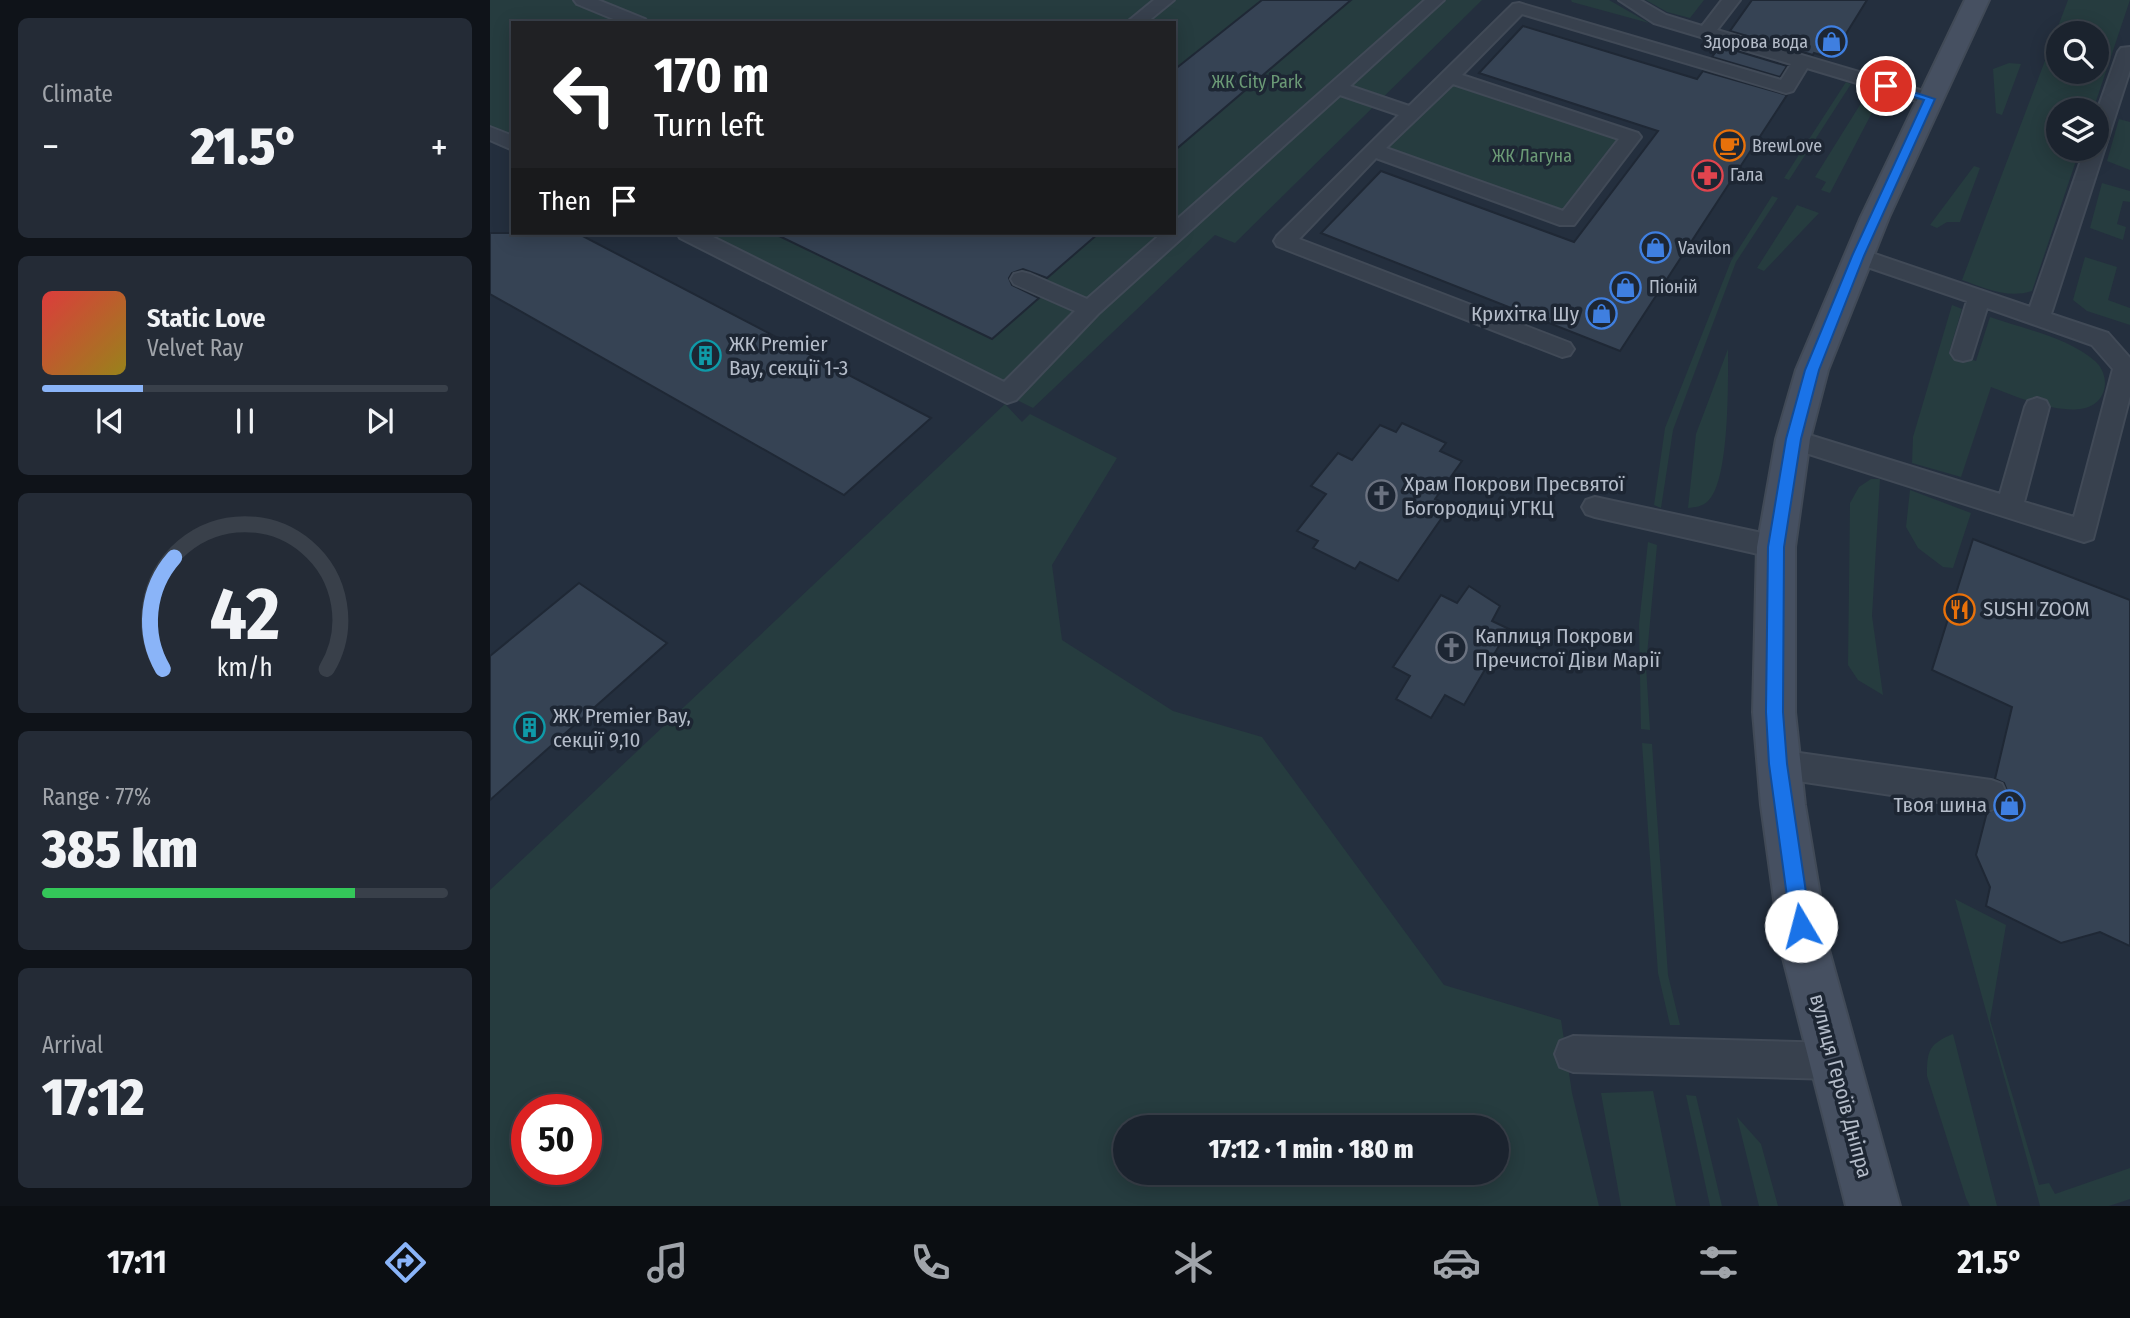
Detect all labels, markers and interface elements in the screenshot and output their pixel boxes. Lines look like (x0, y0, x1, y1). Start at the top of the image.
map controls (2046, 21, 2109, 161)
button: search (2046, 21, 2109, 84)
shop icon: Здорова вода (1814, 25, 1848, 59)
place label: Здорова вода (1704, 31, 1808, 53)
text: 170 m (654, 46, 770, 105)
icon: left (539, 49, 630, 140)
pin (1856, 56, 1916, 116)
icon: arrive (1867, 67, 1905, 105)
park label: ЖК City Park (1212, 71, 1303, 93)
text: Climate (42, 80, 113, 108)
button: layers (2046, 98, 2109, 161)
text: Turn left (654, 106, 764, 144)
text: 21.5° (191, 115, 299, 178)
text: − (42, 124, 59, 170)
text: + (431, 124, 448, 170)
cafe icon: BrewLove (1712, 129, 1746, 163)
place label: BrewLove (1752, 135, 1822, 157)
park label: ЖК Лагуна (1492, 145, 1572, 167)
pharmacy icon: Гала (1690, 158, 1724, 192)
place label: Гала (1730, 164, 1764, 186)
icon: arrive (605, 182, 643, 220)
text: Then (539, 186, 591, 217)
shop icon: Vavilon (1638, 231, 1672, 265)
place label: Vavilon (1678, 237, 1731, 259)
shop icon: Піоній (1609, 270, 1643, 304)
place label: Піоній (1649, 276, 1698, 298)
shop icon: Крихітка Шу (1585, 297, 1619, 331)
place label: Крихітка Шу (1471, 301, 1580, 327)
text: Static Love (147, 303, 265, 334)
place label: ЖК Premier Bay, секції 1-3 (729, 331, 848, 381)
text: Velvet Ray (147, 334, 243, 362)
building icon: ЖК Premier Bay, секції 1-3 (689, 339, 723, 373)
icon: previous (91, 402, 129, 440)
icon: pause (226, 402, 264, 440)
icon: next (361, 402, 399, 440)
place label: Храм Покрови Пресвятої Богородиці УГКЦ (1404, 471, 1625, 521)
church icon: Храм Покрови Пресвятої Богородиці УГКЦ (1364, 479, 1398, 513)
text: 42 (210, 571, 280, 658)
restaurant icon: SUSHI ZOOM (1943, 592, 1977, 626)
place label: SUSHI ZOOM (1983, 596, 2090, 622)
place label: Каплиця Покрови Пречистої Діви Марії (1475, 623, 1661, 673)
church icon: Каплиця Покрови Пречистої Діви Марії (1435, 631, 1469, 665)
text: km/h (217, 653, 273, 683)
place label: ЖК Premier Bay, секції 9,10 (553, 703, 691, 753)
building icon: ЖК Premier Bay, секції 9,10 (513, 711, 547, 745)
text: Range · 77% (42, 783, 151, 811)
shop icon: Твоя шина (1993, 788, 2027, 822)
place label: Твоя шина (1893, 792, 1987, 818)
text: 385 km (42, 818, 198, 881)
position arrow (1764, 889, 1838, 963)
street label: вулиця Героїв Дніпра (1804, 991, 1878, 1181)
text: Arrival (42, 1031, 103, 1059)
text: 17:12 (42, 1066, 144, 1129)
speed limit sign: 50 (511, 1094, 602, 1185)
text: 17:12 · 1 min · 180 m (1208, 1134, 1414, 1165)
icon: directions (381, 1238, 430, 1287)
icon: music (643, 1238, 692, 1287)
icon: phone (906, 1238, 955, 1287)
icon: climate (1169, 1238, 1218, 1287)
icon: car (1432, 1238, 1481, 1287)
icon: filters (1694, 1238, 1743, 1287)
text: 17:11 (107, 1243, 167, 1281)
text: 21.5° (1957, 1243, 2023, 1281)

